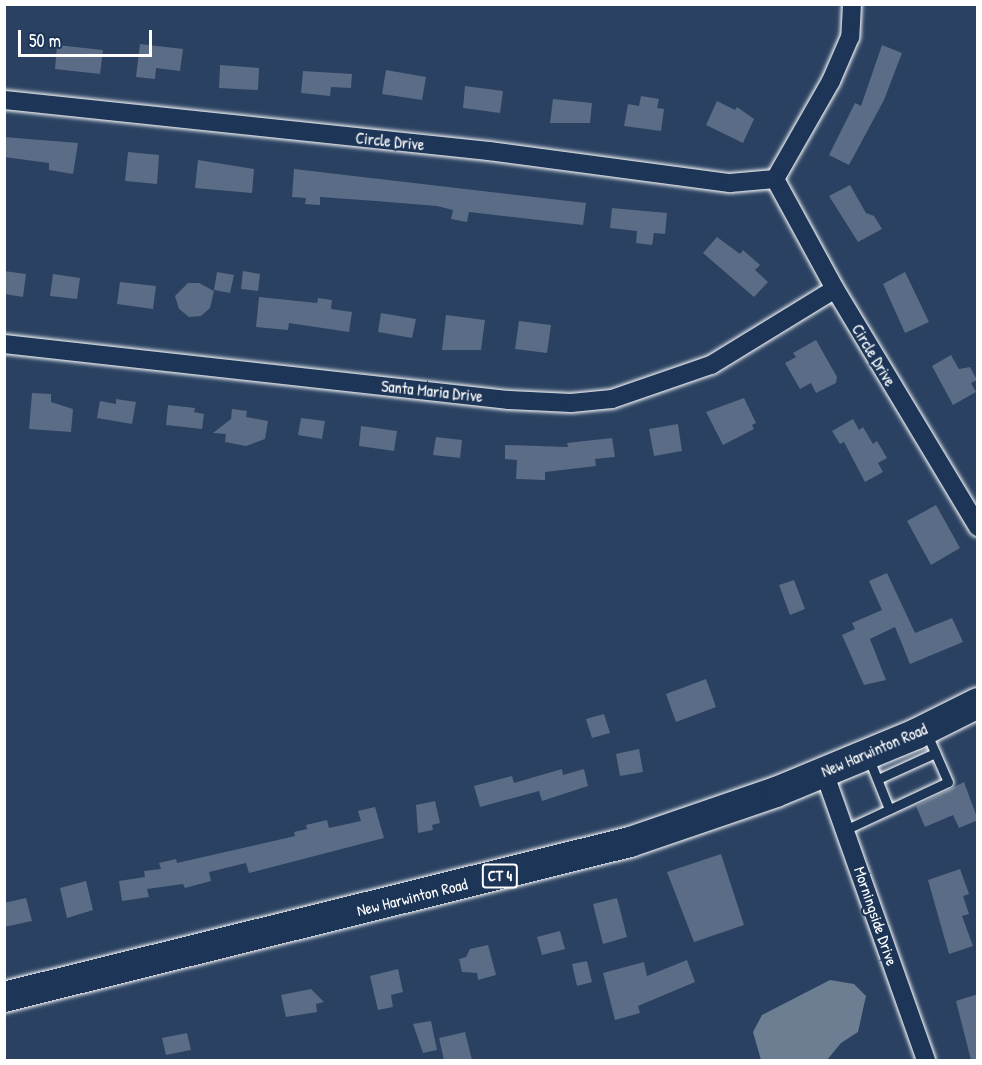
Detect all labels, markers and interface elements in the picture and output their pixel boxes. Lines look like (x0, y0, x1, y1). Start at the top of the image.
scale bar (21, 18, 154, 56)
text: 50 m (29, 28, 61, 53)
street label: Circle Drive (355, 128, 425, 154)
street label: Circle Drive (848, 320, 900, 390)
street label: Santa Maria Drive (380, 376, 484, 406)
street label: New Harwinton Road (818, 719, 930, 781)
road number: CT 4 (480, 864, 520, 888)
street label: Morningside Drive (850, 864, 902, 968)
street label: New Harwinton Road (355, 874, 469, 920)

